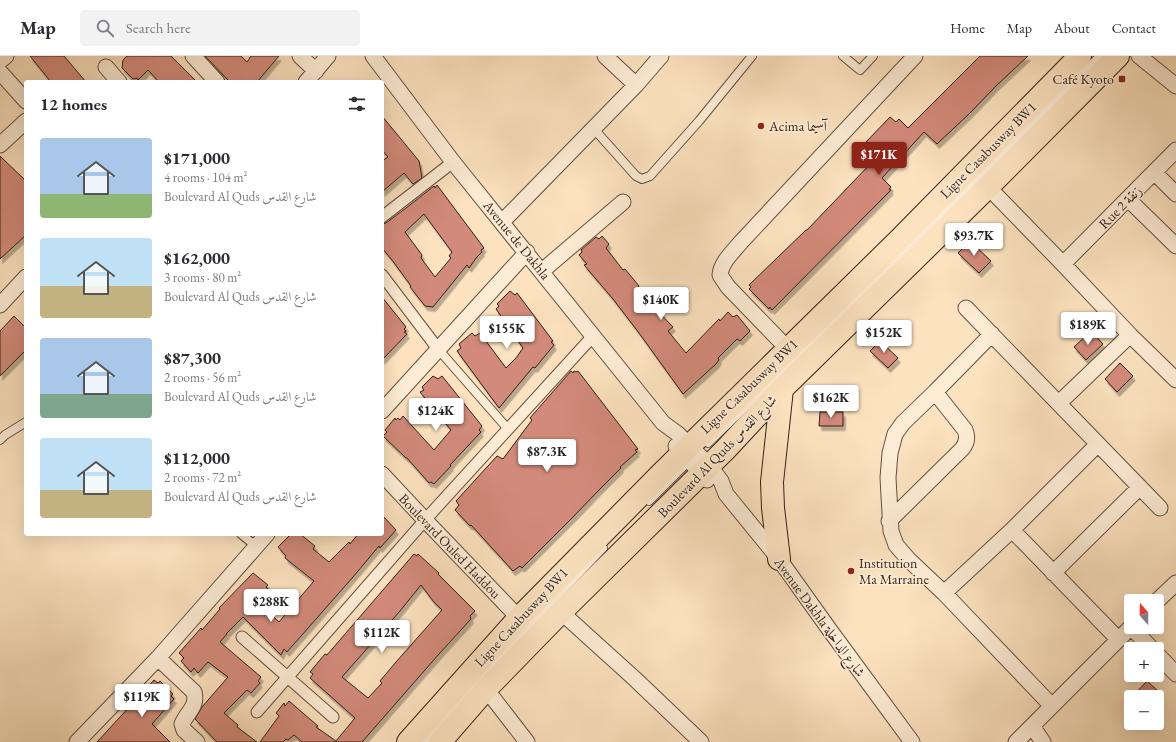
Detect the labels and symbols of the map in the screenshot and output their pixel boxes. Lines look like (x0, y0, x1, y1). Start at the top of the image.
place label: Café Kyoto (1053, 70, 1114, 88)
marker: Café Kyoto (1117, 74, 1127, 84)
street label: Ligne Casabusway BW1 (936, 98, 1040, 202)
place label: Acima آسيما (768, 117, 829, 135)
marker: Acima آسيما (756, 121, 766, 131)
pin: $171K (851, 142, 907, 176)
street label: Rue 2 زنقة (1095, 182, 1145, 232)
street label: Avenue de Dakhla (479, 196, 555, 284)
pin: $93.7K (941, 223, 1007, 257)
pin: $140K (633, 287, 689, 321)
pin: $189K (1060, 312, 1116, 346)
pin: $155K (479, 316, 535, 350)
pin: $152K (856, 320, 912, 354)
street label: Ligne Casabusway BW1 (696, 335, 802, 437)
pin: $162K (803, 385, 859, 419)
street label: Boulevard Al Quds شارع القدس (654, 391, 783, 523)
pin: $124K (408, 398, 464, 432)
pin: $87.3K (514, 439, 580, 473)
street label: Boulevard Ouled Haddou (395, 490, 505, 603)
street label: Avenue Dakhla شارع الداخلة (768, 553, 869, 682)
place label: Institution Ma Marraine (859, 554, 929, 588)
street label: Ligne Casabusway BW1 (470, 564, 572, 670)
marker: Institution Ma Marraine (846, 566, 856, 576)
pin: $288K (243, 589, 299, 623)
north arrow (1124, 594, 1164, 634)
pin: $112K (354, 620, 410, 654)
pin: $119K (114, 684, 170, 718)

